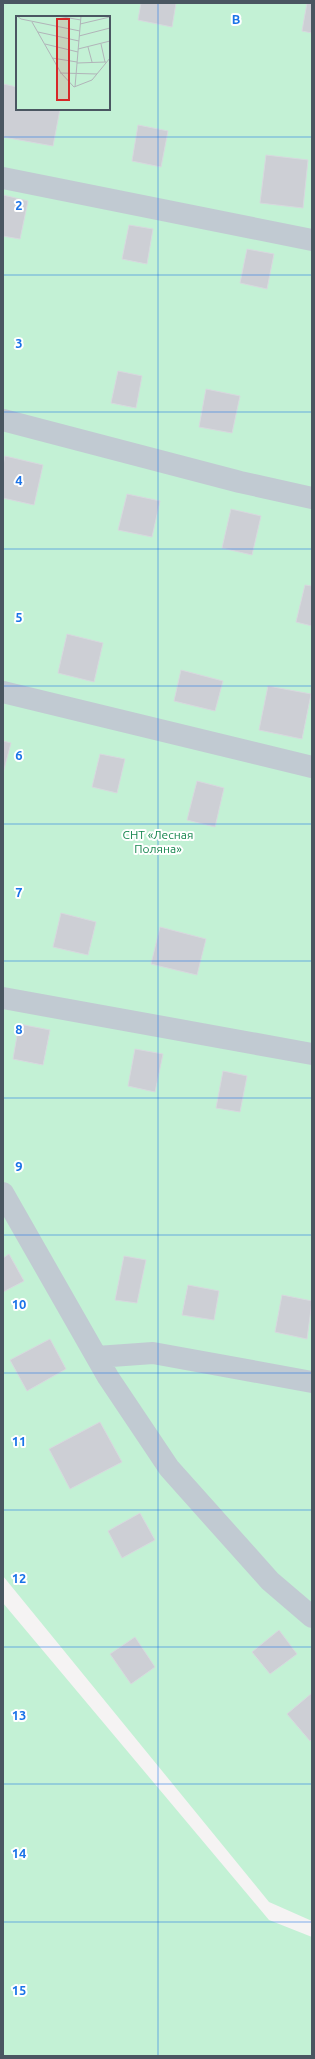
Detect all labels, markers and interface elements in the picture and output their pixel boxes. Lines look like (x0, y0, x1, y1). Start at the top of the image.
text: B (232, 12, 241, 26)
inset map (16, 16, 110, 110)
text: 2 (15, 198, 23, 212)
text: 3 (15, 336, 23, 350)
text: 4 (15, 473, 23, 487)
text: 5 (15, 610, 23, 624)
text: 6 (15, 748, 23, 762)
park label: СНТ «Лесная Поляна» (123, 828, 193, 855)
text: 7 (15, 885, 23, 899)
text: 8 (15, 1022, 23, 1036)
text: 9 (15, 1159, 23, 1173)
text: 10 (12, 1297, 26, 1311)
text: 11 (12, 1434, 26, 1448)
text: 12 (12, 1571, 26, 1585)
text: 13 (12, 1708, 26, 1722)
text: 14 (12, 1846, 26, 1860)
text: 15 (12, 1983, 26, 1997)

